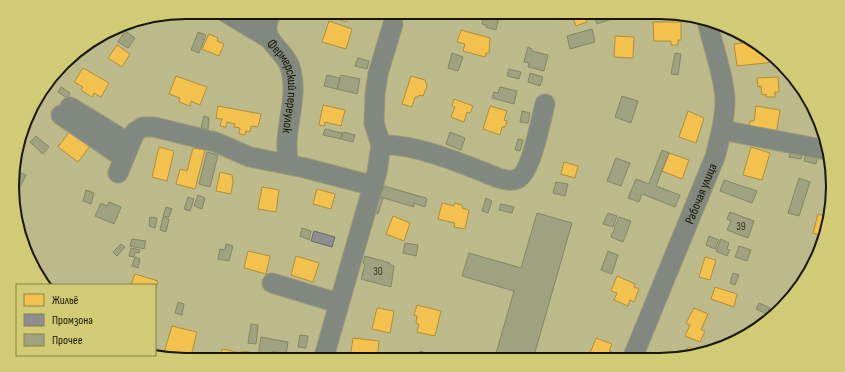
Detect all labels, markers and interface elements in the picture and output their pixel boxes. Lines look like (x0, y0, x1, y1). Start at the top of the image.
street label: Фермерский переулок (263, 36, 300, 134)
street label: Рабочая улица (681, 161, 721, 226)
house number: 39 (736, 220, 746, 233)
house number: 30 (373, 265, 383, 278)
legend (16, 284, 156, 356)
text: Жильё (52, 293, 79, 308)
text: Промзона (52, 313, 93, 328)
text: Прочее (52, 333, 83, 348)

